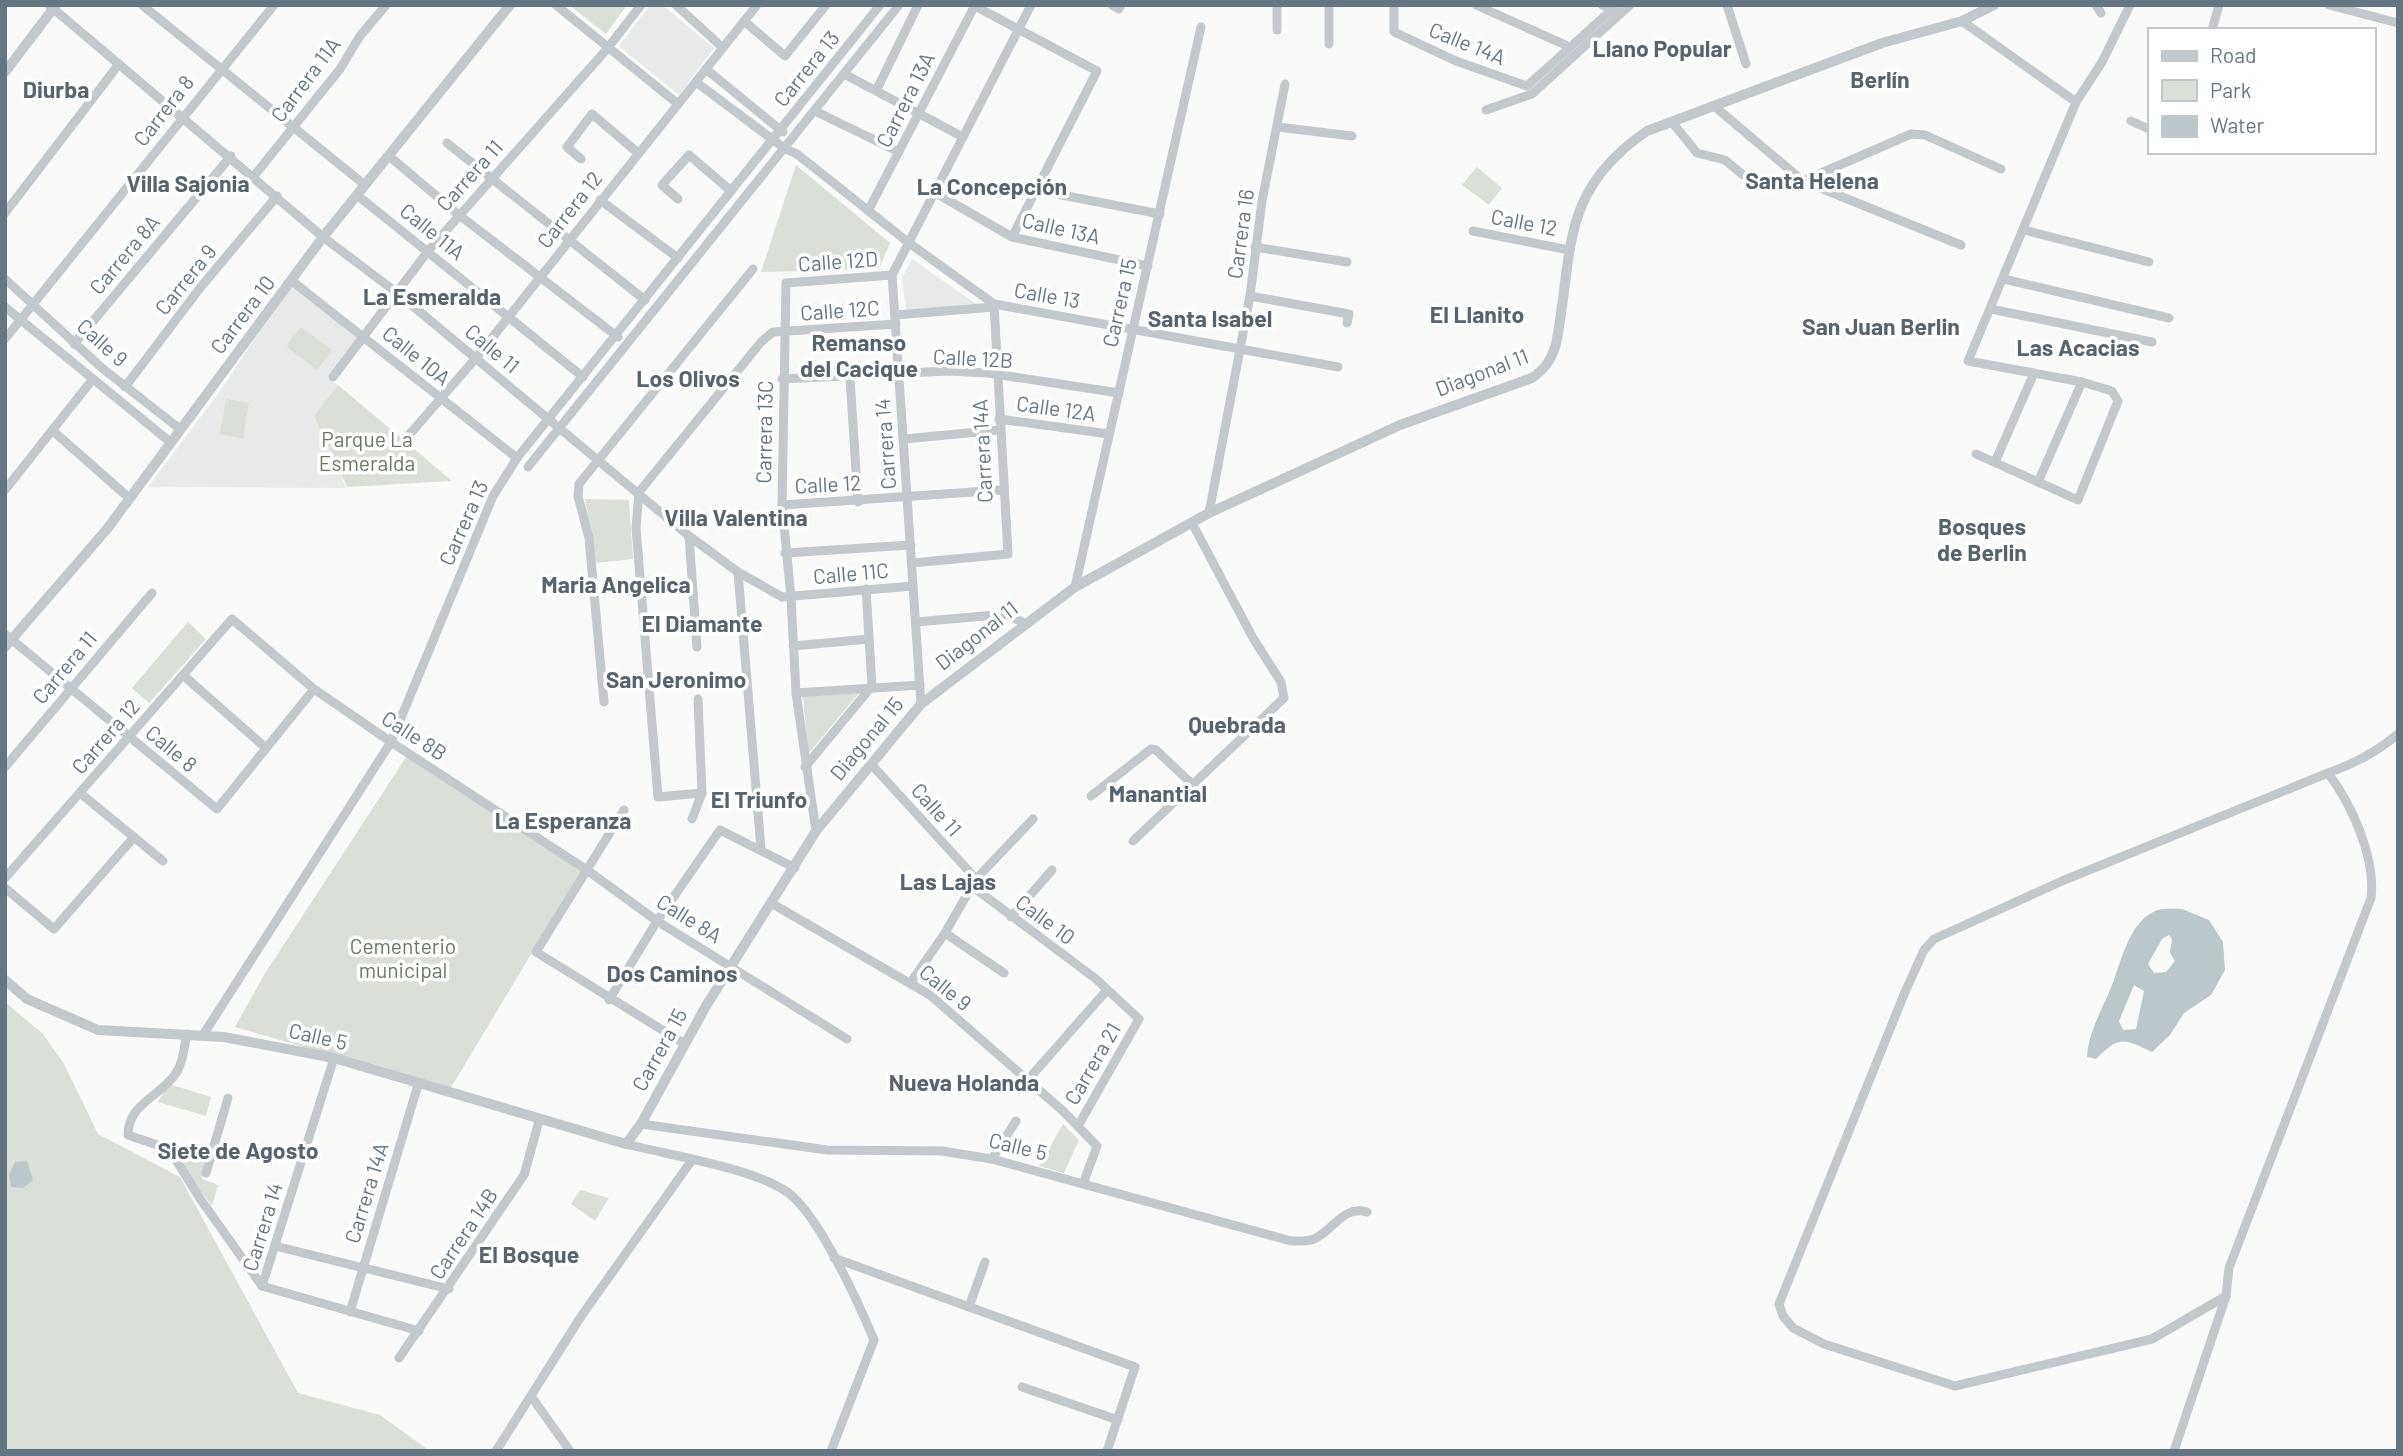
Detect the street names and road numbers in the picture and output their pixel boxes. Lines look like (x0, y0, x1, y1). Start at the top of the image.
street label: Calle 14A (1426, 16, 1510, 69)
street label: Carrera 13 (768, 25, 844, 111)
street label: Carrera 11A (265, 32, 345, 126)
street label: Carrera 13A (870, 47, 939, 151)
street label: Carrera 8 (127, 70, 198, 151)
street label: Carrera 11 (430, 134, 507, 216)
street label: Carrera 12 (531, 166, 607, 253)
street label: Carrera 16 (1221, 187, 1258, 280)
street label: Calle 11A (396, 197, 470, 265)
street label: Calle 12 (1489, 203, 1560, 240)
street label: Calle 13A (1020, 206, 1103, 249)
street label: Carrera 8A (83, 209, 164, 299)
street label: Carrera 9 (149, 239, 221, 319)
street label: Calle 12D (797, 245, 879, 276)
street label: Carrera 15 (1096, 256, 1141, 350)
street label: Carrera 10 (204, 270, 279, 358)
street label: Calle 13 (1012, 276, 1082, 313)
street label: Calle 12C (799, 294, 881, 325)
street label: Calle 9 (73, 313, 133, 371)
street label: Calle 11 (461, 318, 525, 378)
street label: Calle 10A (378, 320, 456, 390)
street label: Diagonal 11 (1431, 342, 1531, 401)
street label: Calle 12B (932, 343, 1014, 372)
street label: Carrera 13C (750, 380, 777, 484)
street label: Calle 12A (1015, 390, 1098, 425)
street label: Carrera 14 (869, 398, 900, 490)
street label: Carrera 14A (966, 398, 997, 504)
street label: Calle 12 (794, 469, 862, 498)
street label: Carrera 13 (433, 476, 492, 569)
street label: Calle 11C (812, 557, 890, 588)
street label: Diagonal 11 (930, 595, 1022, 675)
street label: Carrera 11 (26, 626, 101, 708)
street label: Diagonal 15 (824, 691, 908, 785)
street label: Carrera 12 (66, 694, 144, 779)
street label: Calle 8B (378, 705, 452, 765)
street label: Calle 8 (141, 719, 203, 776)
street label: Calle 11 (907, 777, 968, 841)
street label: Calle 8A (653, 888, 727, 948)
street label: Calle 10 (1011, 888, 1080, 949)
street label: Calle 9 (915, 958, 977, 1015)
street label: Carrera 15 (626, 1004, 692, 1095)
street label: Calle 5 (287, 1017, 350, 1054)
street label: Carrera 21 (1058, 1018, 1125, 1109)
street label: Calle 5 (987, 1126, 1050, 1165)
street label: Carrera 14A (338, 1139, 393, 1246)
street label: Carrera 14 (236, 1179, 287, 1274)
street label: Carrera 14B (423, 1183, 502, 1283)

